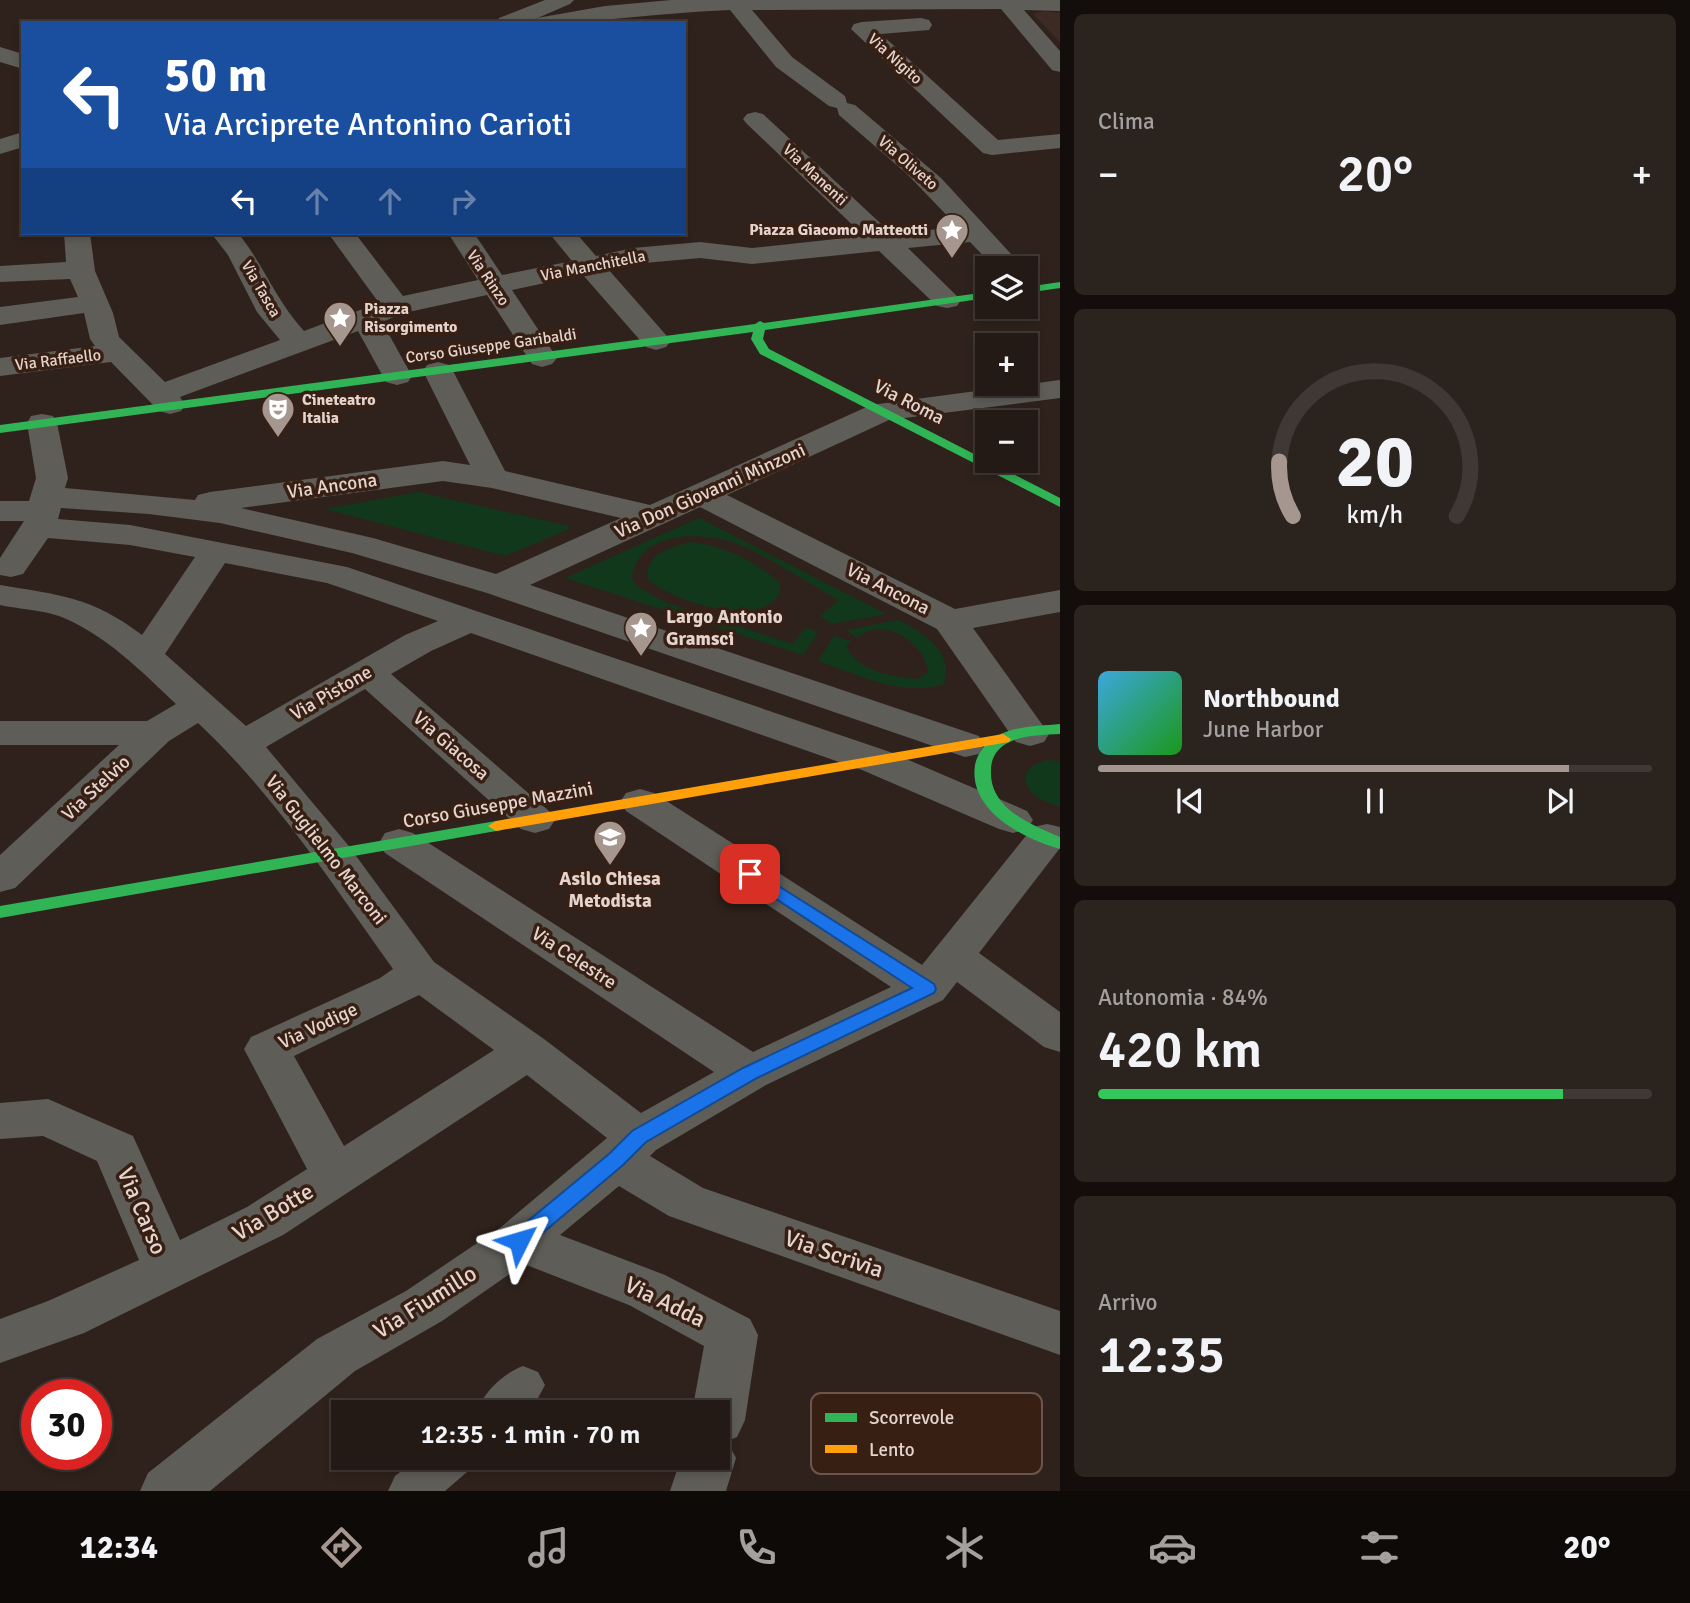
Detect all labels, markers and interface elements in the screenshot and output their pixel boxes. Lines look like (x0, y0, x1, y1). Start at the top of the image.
street label: Via Nigito (863, 29, 927, 89)
text: 50 m (164, 45, 267, 105)
icon: left (49, 49, 140, 140)
text: Via Arciprete Antonino Carioti (164, 105, 572, 144)
text: Clima (1098, 107, 1155, 136)
street label: Via Oliveto (874, 131, 942, 195)
street label: Via Manenti (778, 140, 852, 210)
text: 20° (1337, 142, 1413, 206)
text: − (1098, 151, 1119, 198)
text: + (1631, 151, 1652, 198)
icon: left (225, 182, 263, 220)
icon: ahead (298, 182, 336, 220)
icon: ahead (371, 182, 409, 220)
icon: right (444, 182, 482, 220)
place icon: Piazza Giacomo Matteotti (933, 211, 971, 260)
place label: Piazza Giacomo Matteotti (749, 220, 928, 240)
street label: Via Rinzo (462, 246, 514, 310)
street label: Via Manchitella (539, 246, 647, 286)
map controls (975, 256, 1038, 473)
button: layers (975, 256, 1038, 319)
street label: Via Tasca (237, 257, 285, 321)
place icon: Piazza Risorgimento (321, 299, 359, 348)
place label: Piazza Risorgimento (364, 299, 457, 337)
street label: Corso Giuseppe Garibaldi (404, 324, 578, 368)
button: + (975, 333, 1038, 396)
street label: Via Raffaello (14, 345, 102, 375)
street label: Via Roma (870, 374, 948, 430)
theatre icon: Cineteatro Italia (259, 390, 297, 439)
place label: Cineteatro Italia (302, 390, 376, 428)
button: − (975, 410, 1038, 473)
text: 20 (1336, 419, 1414, 508)
street label: Via Don Giovanni Minzoni (611, 438, 809, 544)
street label: Via Ancona (285, 468, 379, 504)
text: km/h (1347, 499, 1403, 530)
street label: Via Ancona (842, 558, 934, 620)
place label: Largo Antonio Gramsci (666, 605, 783, 651)
place icon: Largo Antonio Gramsci (622, 609, 660, 658)
street label: Via Pistone (286, 660, 376, 726)
text: Northbound (1203, 683, 1340, 715)
street label: Via Giacosa (408, 706, 494, 786)
text: June Harbor (1203, 715, 1323, 744)
street label: Via Stelvio (57, 750, 135, 826)
street label: Via Guglielmo Marconi (260, 770, 392, 930)
street label: Corso Giuseppe Mazzini (401, 776, 595, 834)
icon: previous (1171, 782, 1209, 820)
icon: pause (1356, 782, 1394, 820)
icon: next (1541, 782, 1579, 820)
school or university icon: Asilo Chiesa Metodista (591, 818, 629, 867)
pin (720, 844, 780, 904)
icon: arrive (731, 855, 769, 893)
place label: Asilo Chiesa Metodista (559, 867, 661, 913)
street label: Via Celestre (527, 922, 621, 994)
text: Autonomia · 84% (1098, 983, 1268, 1012)
street label: Via Vodige (275, 997, 361, 1055)
text: 420 km (1098, 1018, 1262, 1082)
street label: Via Carso (111, 1163, 173, 1259)
street label: Via Botte (227, 1177, 319, 1247)
position arrow (482, 1204, 556, 1278)
street label: Via Scrivia (781, 1224, 887, 1284)
street label: Via Fiumillo (368, 1259, 482, 1345)
street label: Via Adda (620, 1270, 710, 1334)
text: Arrivo (1098, 1288, 1158, 1317)
text: 12:35 (1098, 1323, 1225, 1387)
speed limit sign: 30 (21, 1379, 112, 1470)
legend (811, 1393, 1042, 1474)
text: Scorrevole (869, 1406, 954, 1430)
text: 12:35 · 1 min · 70 m (421, 1419, 640, 1451)
text: Lento (869, 1438, 915, 1462)
icon: directions (317, 1523, 366, 1572)
icon: music (524, 1523, 573, 1572)
icon: phone (732, 1523, 781, 1572)
icon: climate (940, 1523, 989, 1572)
icon: car (1148, 1523, 1197, 1572)
icon: filters (1355, 1523, 1404, 1572)
text: 12:34 (79, 1528, 158, 1567)
text: 20° (1563, 1528, 1611, 1567)

